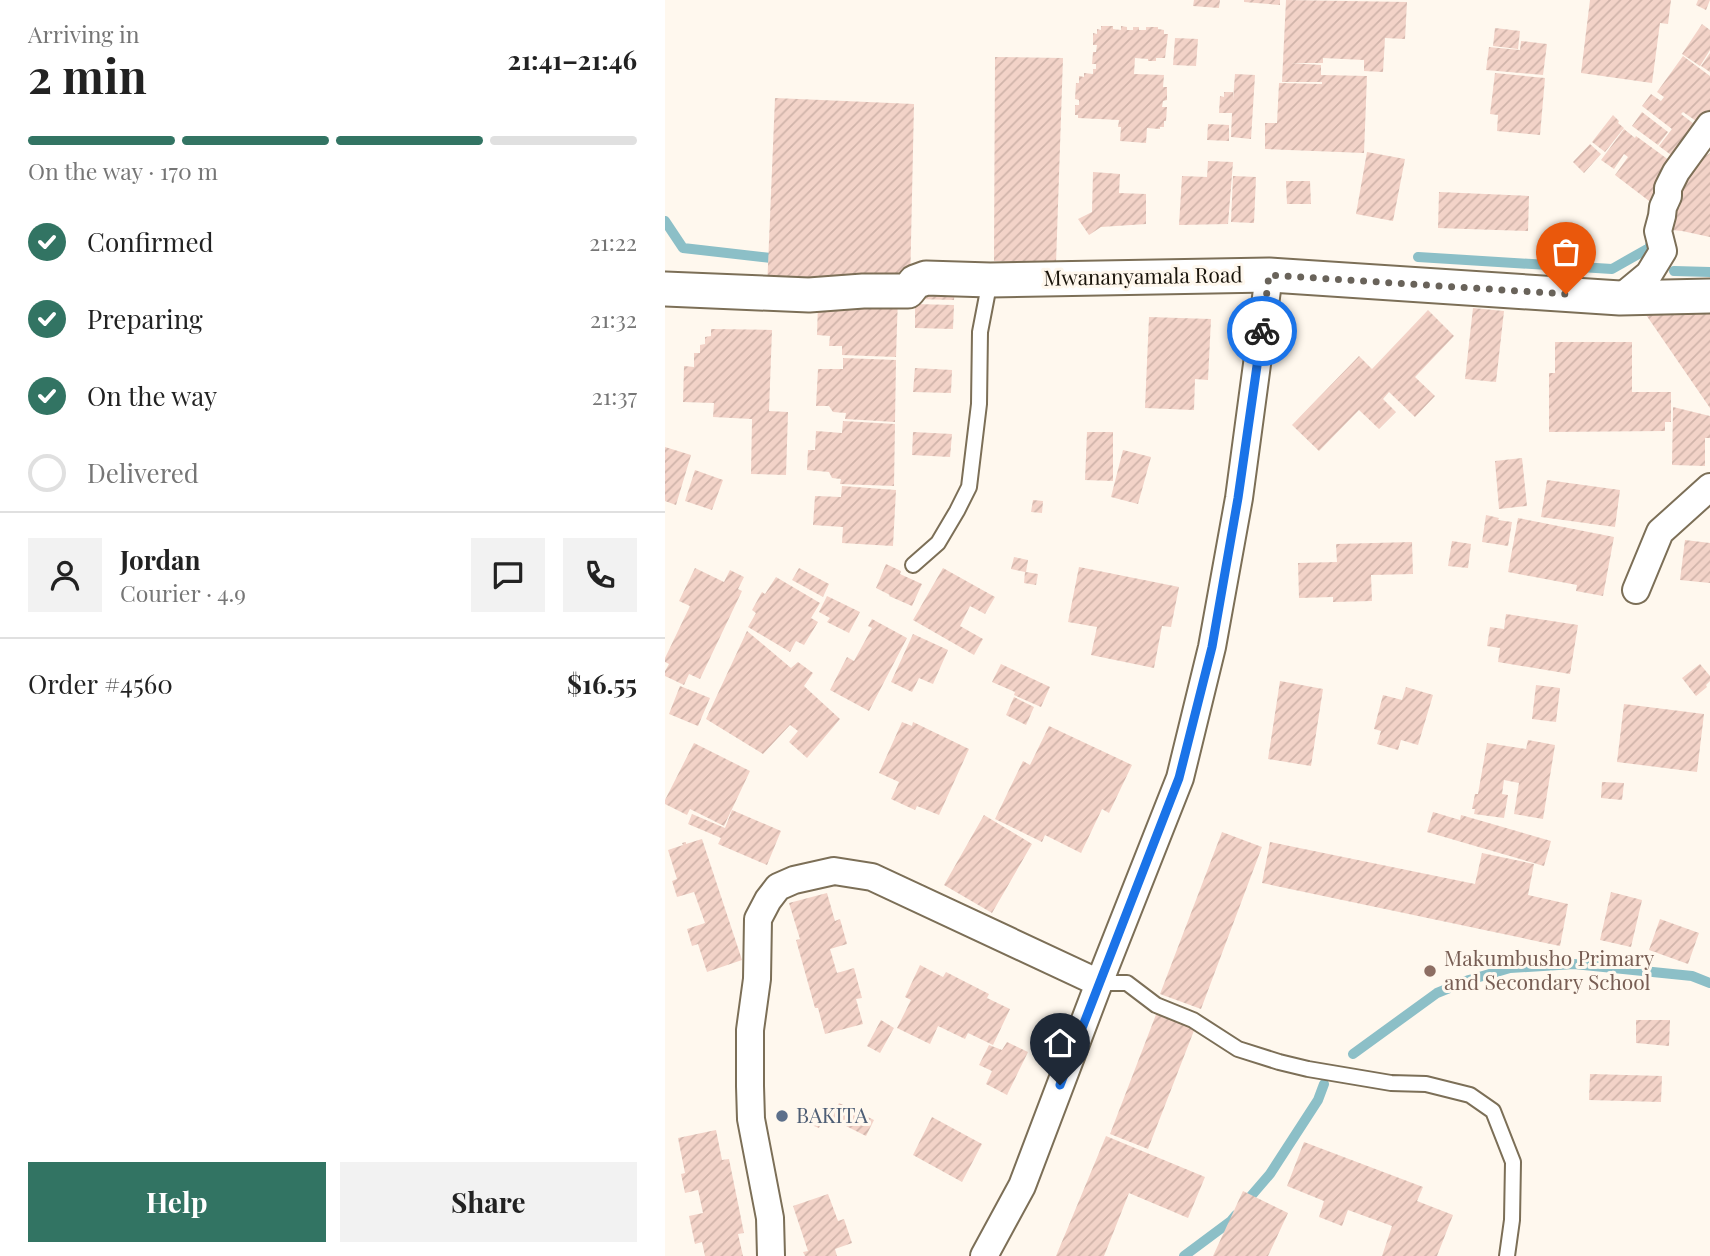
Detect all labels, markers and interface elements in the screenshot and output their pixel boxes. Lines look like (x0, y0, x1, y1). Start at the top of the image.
text: Arriving in (28, 18, 140, 49)
text: 21:41–21:46 (508, 42, 637, 77)
text: 2 min (28, 44, 147, 106)
text: On the way · 170 m (28, 155, 218, 186)
pin (1536, 222, 1596, 294)
icon: check (28, 223, 66, 261)
text: Confirmed (87, 224, 214, 259)
text: 21:22 (589, 226, 637, 257)
icon: bag (1547, 233, 1585, 271)
street label: Mwananyamala Road (1043, 259, 1243, 291)
courier (1227, 296, 1297, 366)
icon: check (28, 300, 66, 338)
text: Preparing (87, 301, 203, 336)
text: 21:32 (590, 303, 637, 334)
icon: bike (1243, 312, 1281, 350)
icon: check (28, 377, 66, 415)
text: On the way (87, 378, 217, 413)
text: 21:37 (592, 380, 637, 411)
text: Delivered (87, 455, 199, 490)
button: person (28, 538, 102, 612)
button: chat (471, 538, 545, 612)
button: phone (563, 538, 637, 612)
text: Jordan (120, 542, 200, 577)
text: Courier · 4.9 (120, 577, 246, 608)
text: Order #4560 (28, 666, 173, 701)
text: $16.55 (567, 666, 637, 701)
place label: Makumbusho Primary and Secondary School (1444, 943, 1655, 995)
marker: Makumbusho Primary and Secondary School (1422, 963, 1438, 979)
pin (1030, 1013, 1090, 1085)
icon: home (1041, 1024, 1079, 1062)
place label: BAKITA (796, 1100, 869, 1128)
marker: BAKITA (774, 1108, 790, 1124)
button: Help (28, 1162, 326, 1242)
button: Share (340, 1162, 637, 1242)

